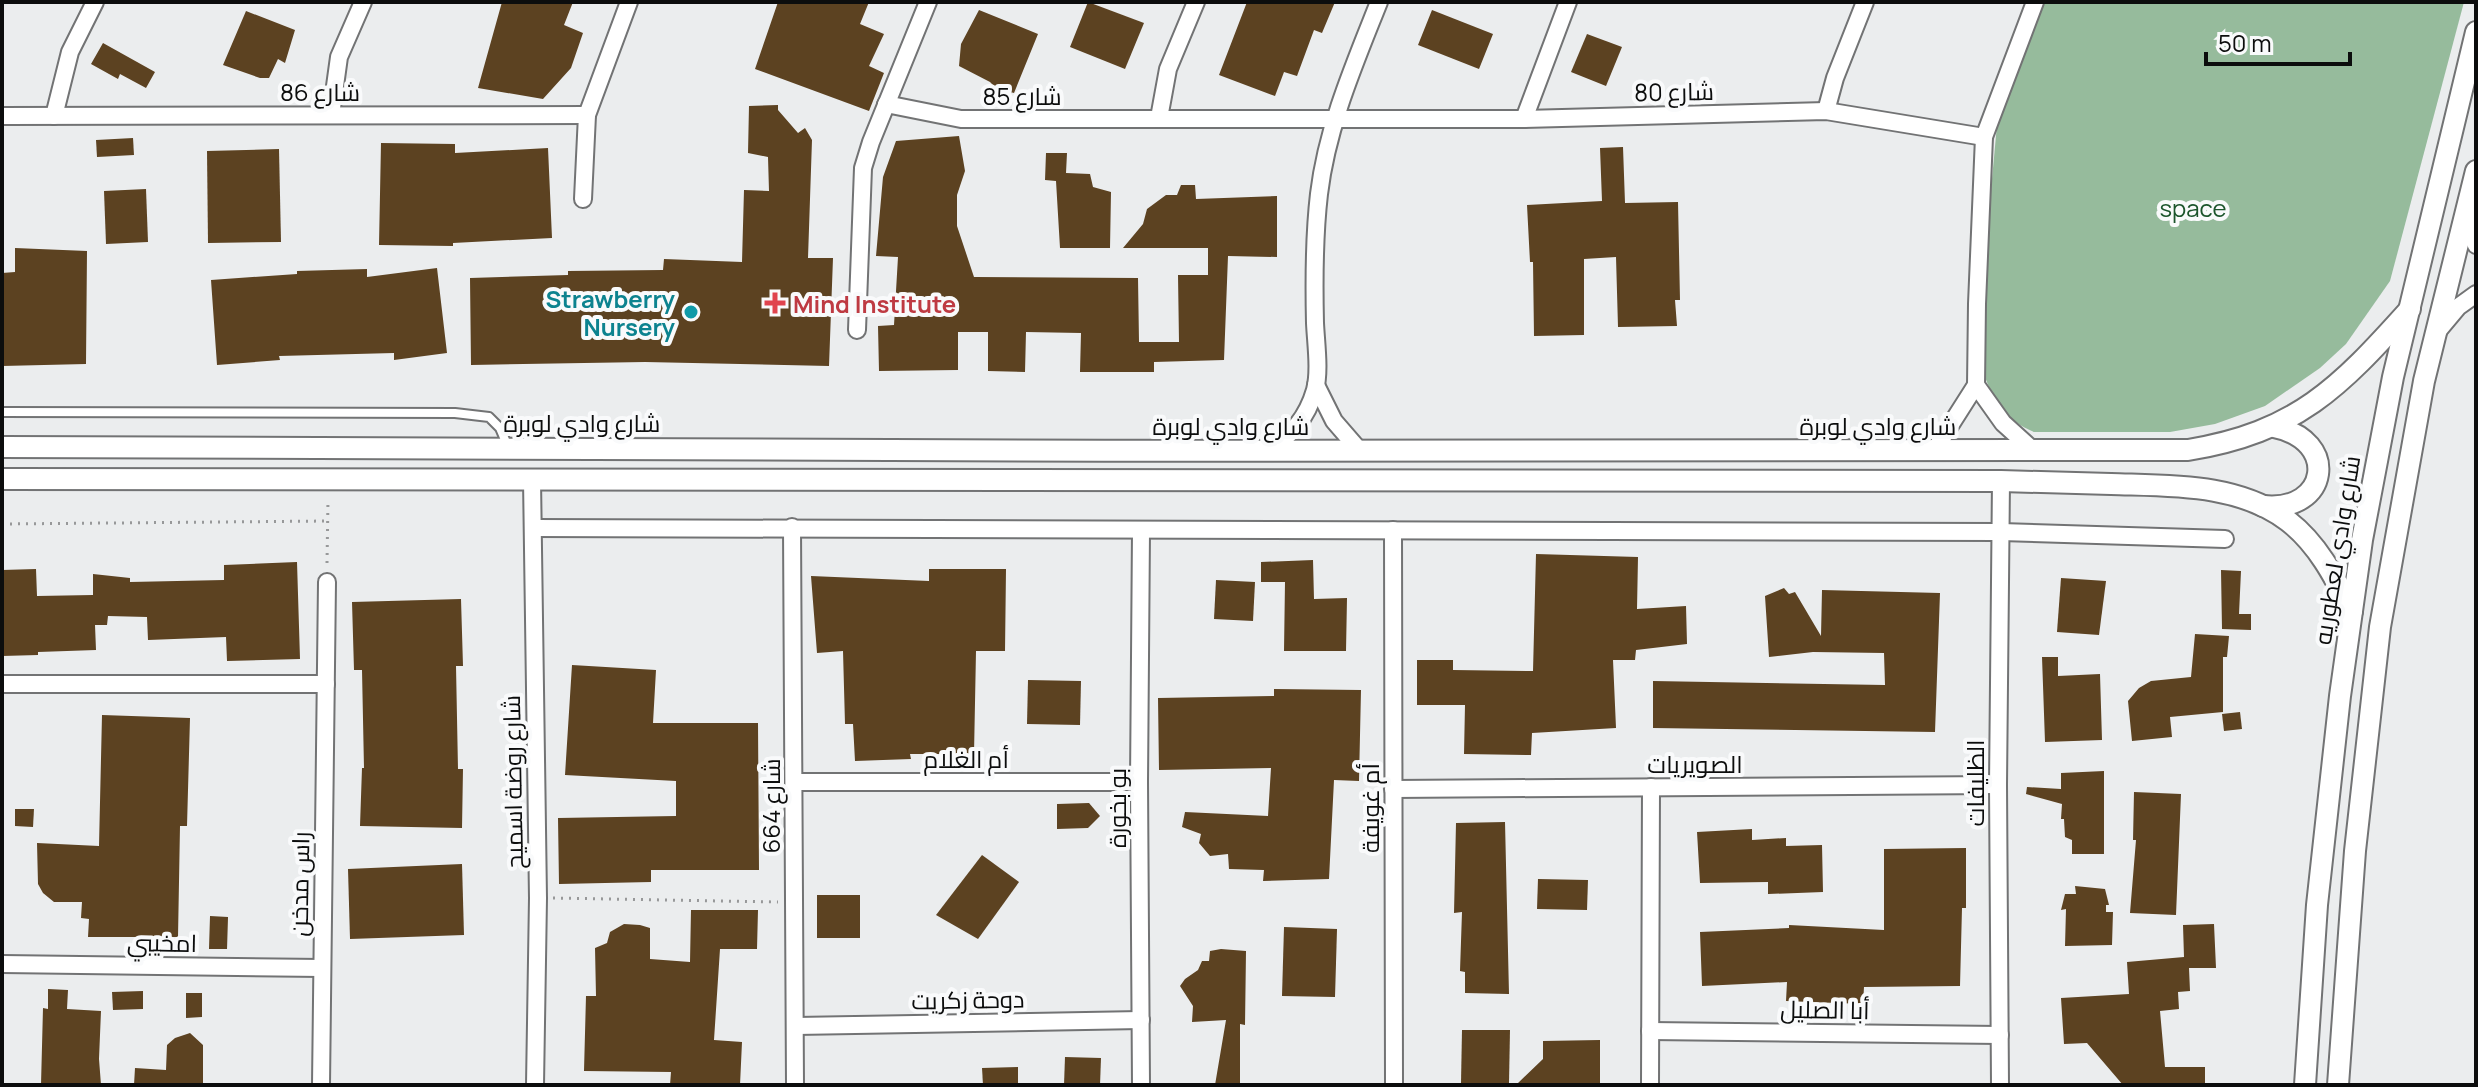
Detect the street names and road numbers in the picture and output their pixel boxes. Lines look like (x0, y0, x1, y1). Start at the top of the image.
street label: شارع 80 (1634, 74, 1714, 109)
street label: شارع 86 (280, 75, 360, 109)
street label: شارع 85 (982, 79, 1062, 113)
street label: شارع وادي لوبرة (504, 406, 660, 442)
street label: شارع وادي لوبرة (1153, 409, 1309, 445)
street label: شارع وادي لوبرة (1800, 409, 1956, 445)
street label: شارع وادي لعطوريه (2305, 453, 2370, 647)
street label: شارع روضة اسميح (494, 695, 531, 869)
street label: الظليفات (1958, 740, 1991, 826)
street label: أم الغلام (923, 742, 1009, 776)
street label: الصويريات (1647, 747, 1743, 780)
street label: شارع 664 (754, 758, 788, 854)
street label: أم غويفة (1353, 763, 1387, 853)
street label: بو بخورة (1100, 768, 1133, 848)
street label: راس مدخن (282, 831, 316, 937)
street label: امخيبي (127, 925, 197, 963)
street label: دوحة زكريت (911, 982, 1025, 1016)
street label: أبا الصليل (1780, 992, 1870, 1026)

